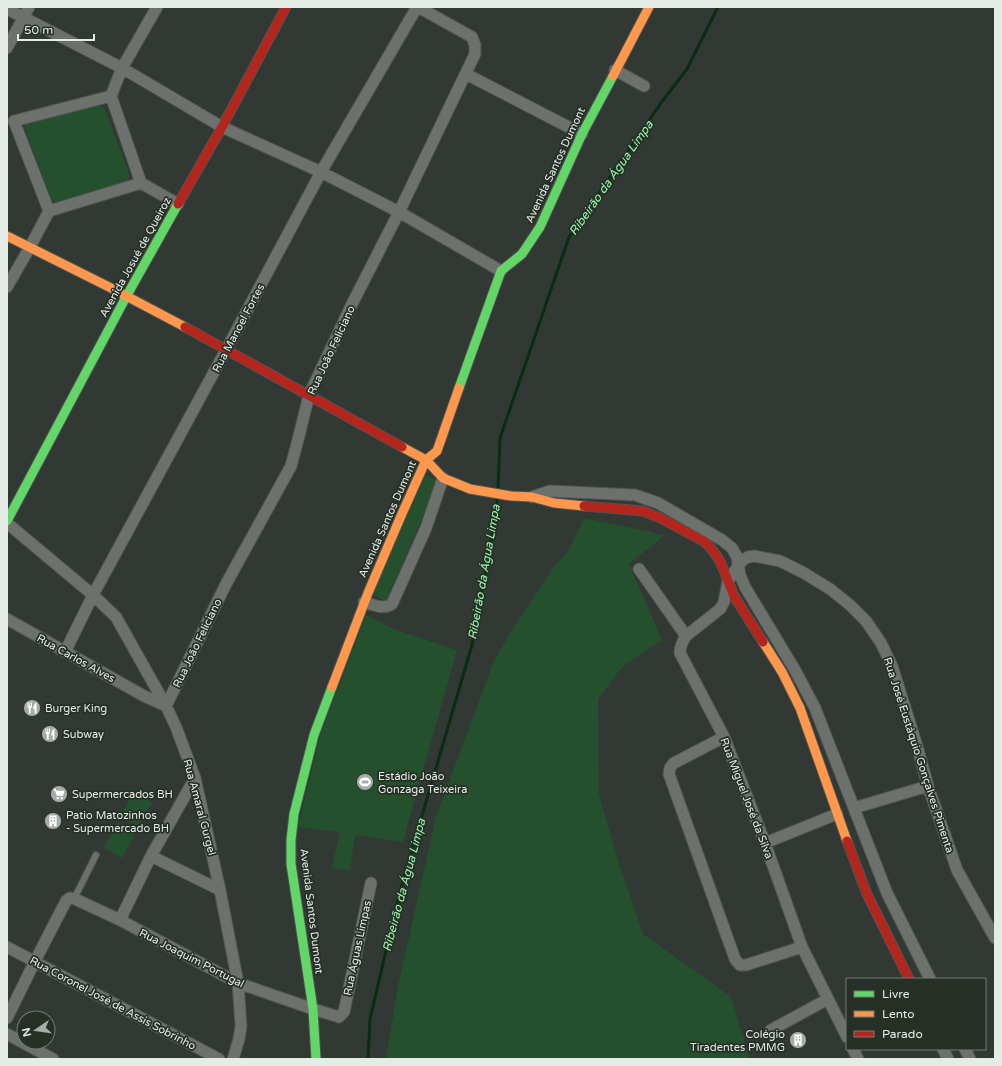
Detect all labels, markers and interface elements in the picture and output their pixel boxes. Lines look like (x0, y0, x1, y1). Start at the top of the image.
scale bar (18, 16, 94, 42)
text: 50 m (24, 23, 53, 37)
street label: Avenida Santos Dumont (523, 105, 588, 225)
water label: Ribeirão da Água Limpa (566, 118, 656, 238)
street label: Avenida Josué de Queiroz (97, 195, 174, 319)
street label: Rua Manoel Fortes (210, 282, 267, 375)
street label: Rua João Feliciano (305, 303, 358, 397)
street label: Avenida Santos Dumont (356, 459, 419, 579)
water label: Ribeirão da Água Limpa (465, 503, 503, 641)
street label: Rua João Feliciano (170, 596, 225, 690)
street label: Rua Carlos Alves (34, 632, 117, 685)
street label: Rua José Eustáquio Gonçalves Pimenta (881, 656, 956, 855)
restaurant icon: Burger King (22, 698, 42, 718)
place label: Burger King (45, 702, 107, 715)
restaurant icon: Subway (40, 724, 60, 744)
place label: Subway (63, 728, 104, 741)
street label: Rua Miguel José da Silva (717, 736, 776, 861)
street label: Rua Amaral Gurgel (180, 758, 219, 857)
place label: Estádio João Gonzaga Teixeira (378, 770, 467, 796)
sports icon: Estádio João Gonzaga Teixeira (355, 772, 375, 792)
supermarket icon: Supermercados BH (49, 784, 69, 804)
place label: Supermercados BH (72, 788, 173, 801)
place label: Patio Matozinhos - Supermercado BH (66, 809, 169, 835)
building icon: Patio Matozinhos - Supermercado BH (43, 811, 63, 831)
water label: Ribeirão da Água Limpa (380, 817, 429, 953)
street label: Avenida Santos Dumont (297, 848, 326, 974)
street label: Rua Águas Limpas (340, 899, 374, 997)
street label: Rua Joaquim Portugal (137, 926, 246, 991)
street label: Rua Coronel José de Assis Sobrinho (27, 954, 198, 1053)
legend (846, 978, 986, 1050)
text: Livre (882, 987, 910, 1001)
text: Lento (882, 1007, 915, 1021)
north arrow (16, 1010, 56, 1050)
text: N (19, 1026, 34, 1038)
text: Parado (882, 1027, 923, 1041)
place label: Colégio Tiradentes PMMG (690, 1028, 785, 1054)
building icon: Colégio Tiradentes PMMG (788, 1030, 808, 1050)

